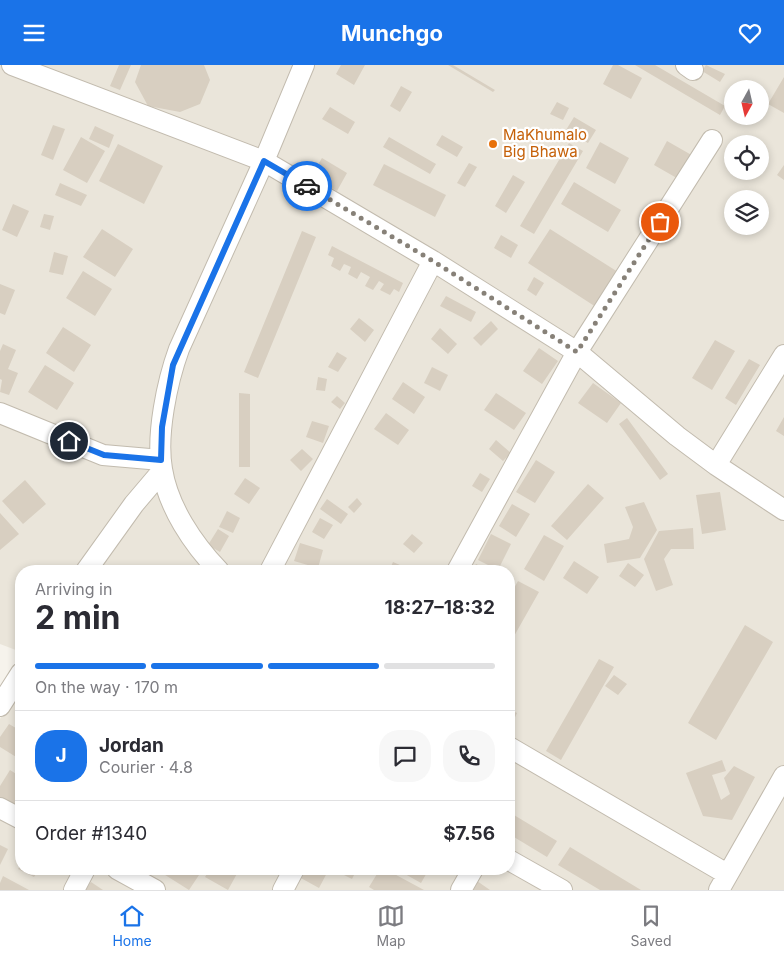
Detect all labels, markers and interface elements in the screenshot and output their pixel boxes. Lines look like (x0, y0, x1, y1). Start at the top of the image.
icon: menu (20, 19, 48, 47)
icon: heart (736, 19, 764, 47)
text: Munchgo (341, 20, 443, 46)
north arrow (724, 80, 769, 125)
map controls (724, 80, 769, 235)
place label: MaKhumalo Big Bhawa (503, 125, 587, 161)
button: locate (724, 135, 769, 180)
marker: MaKhumalo Big Bhawa (487, 138, 499, 150)
courier (282, 161, 332, 211)
icon: car (293, 172, 321, 200)
button: layers (724, 190, 769, 235)
pin (639, 201, 681, 243)
icon: bag (646, 208, 674, 236)
pin (48, 420, 90, 462)
icon: home (55, 427, 83, 455)
text: Arriving in (35, 579, 112, 599)
text: 18:27–18:32 (384, 596, 495, 619)
text: 2 min (35, 598, 121, 637)
text: On the way · 170 m (35, 677, 178, 697)
button: chat (379, 730, 431, 782)
button: phone (443, 730, 495, 782)
text: Jordan (99, 734, 164, 757)
text: J (55, 744, 67, 767)
text: Courier · 4.8 (99, 757, 193, 777)
text: Order #1340 (35, 822, 147, 845)
text: $7.56 (443, 822, 495, 845)
tab: Home (112, 902, 152, 949)
tab: Map (377, 902, 406, 949)
tab: Saved (631, 902, 672, 949)

